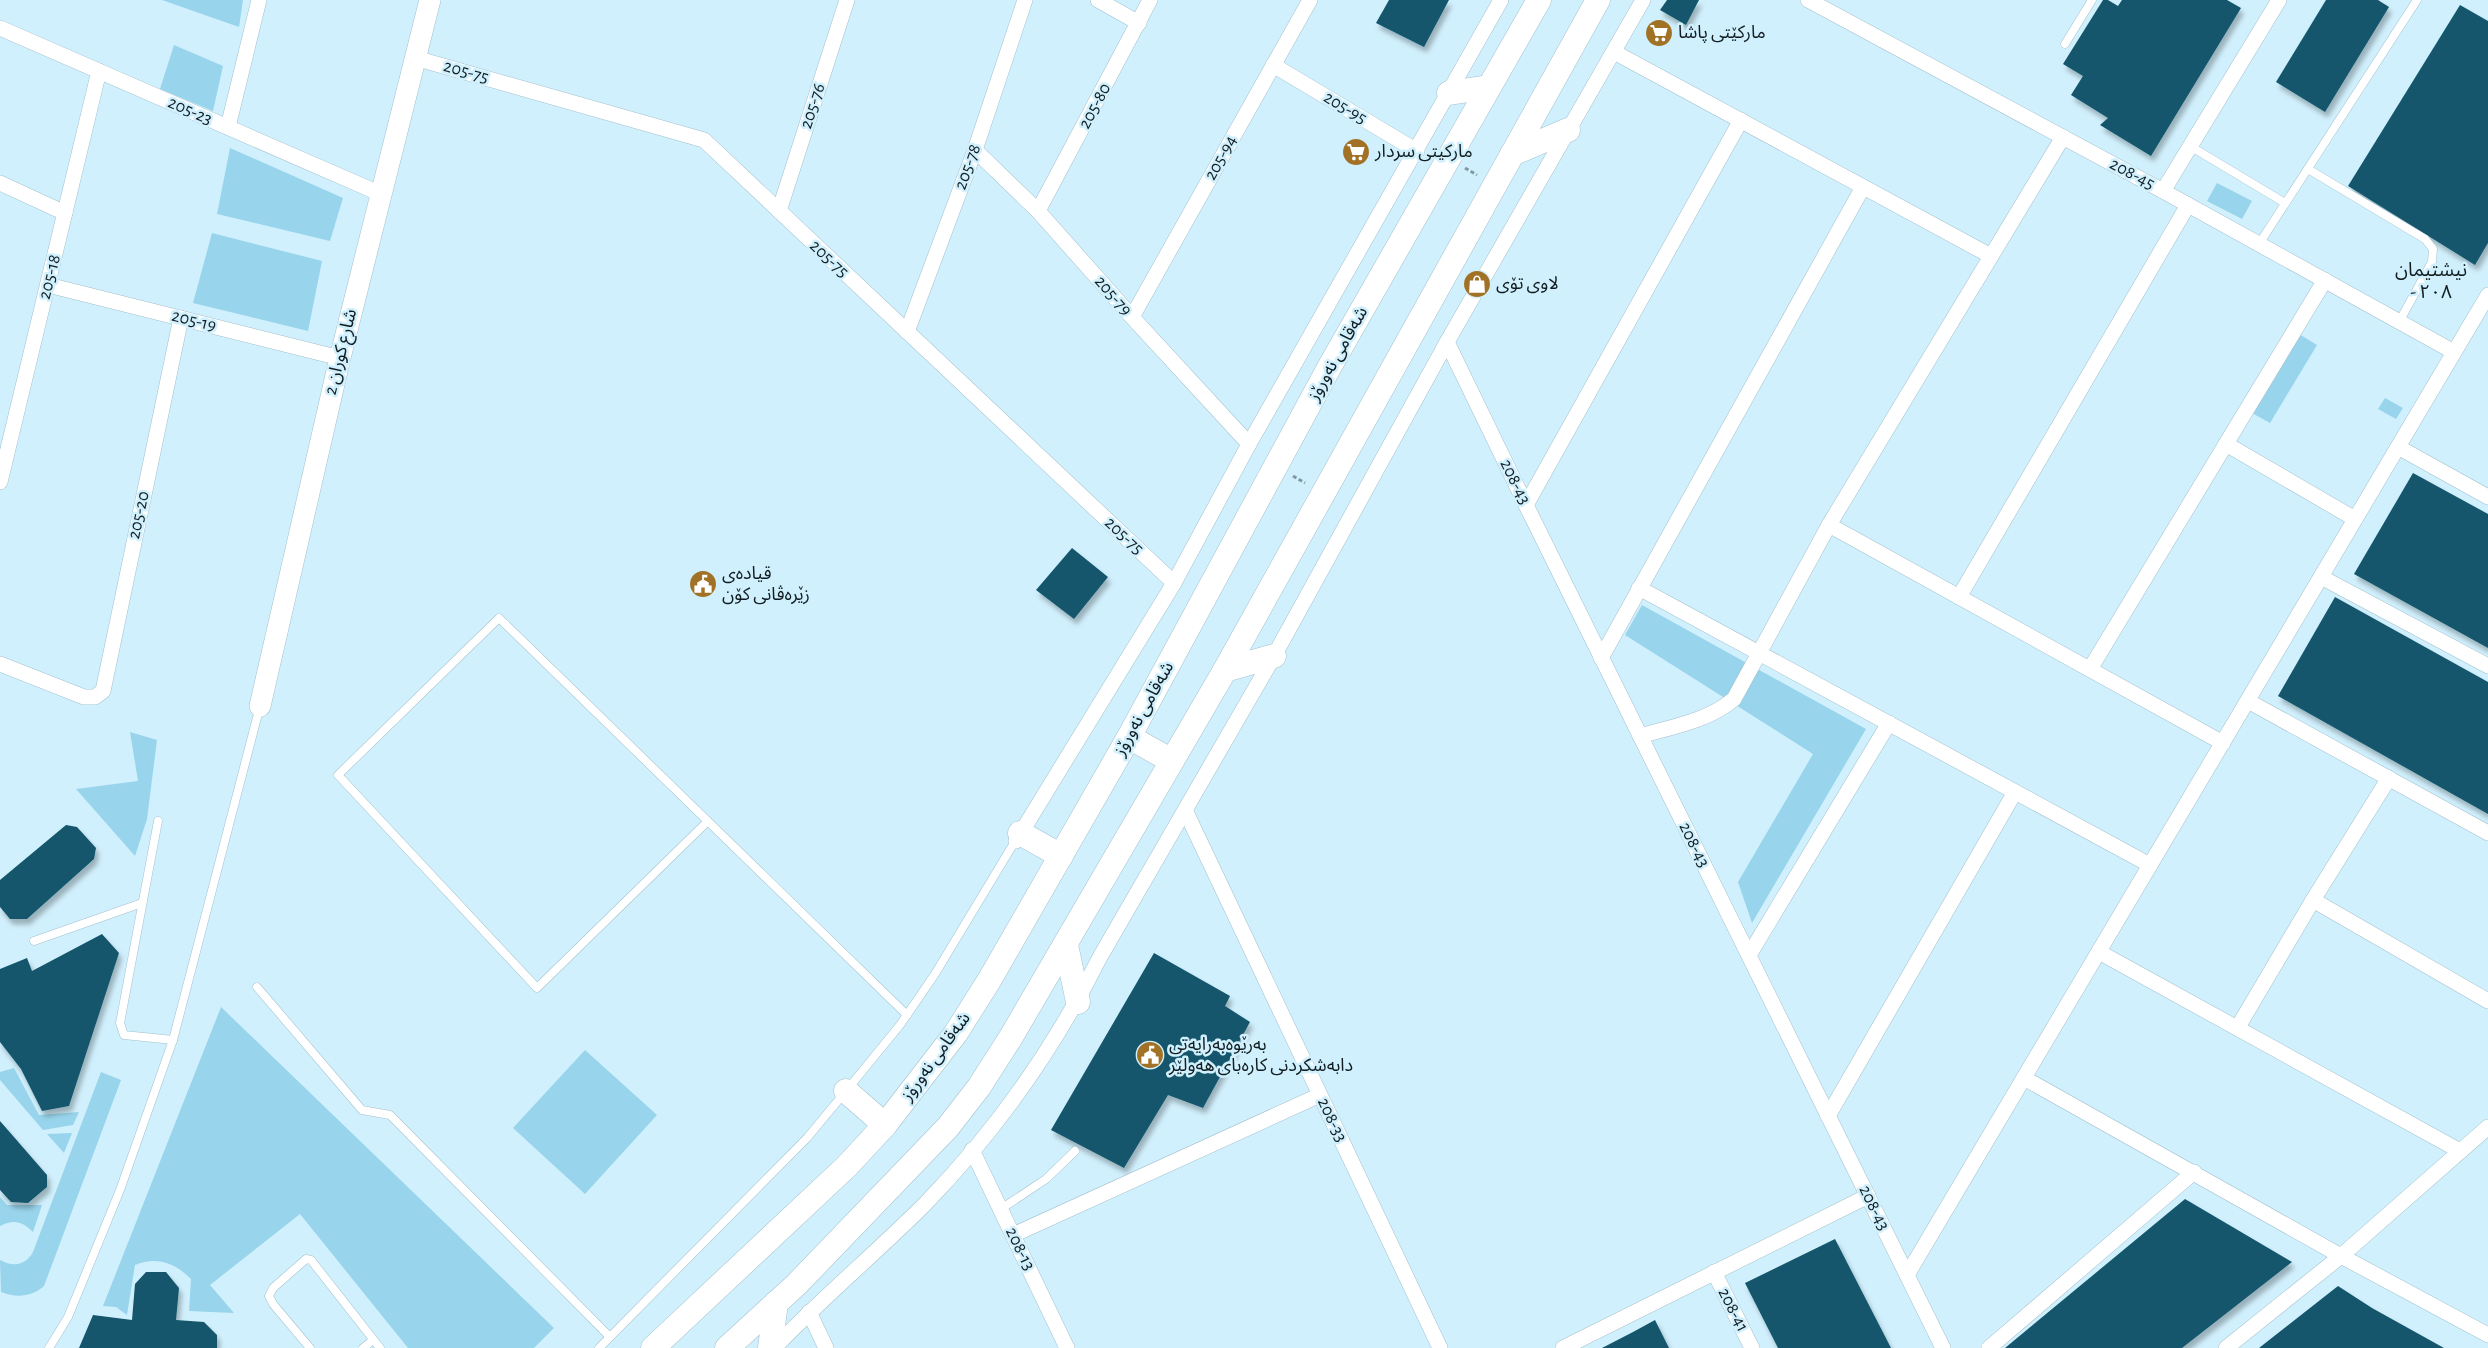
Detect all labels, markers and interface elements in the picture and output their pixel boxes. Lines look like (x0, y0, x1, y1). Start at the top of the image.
supermarket icon: مارکێتی پاشا (1644, 18, 1674, 48)
place label: مارکێتی پاشا (1678, 24, 1766, 43)
street label: 205-75 (442, 57, 490, 87)
street label: 205-80 (1076, 80, 1114, 132)
street label: 205-76 (797, 81, 829, 131)
street label: 205-95 (1320, 88, 1370, 128)
street label: 205-23 (165, 93, 215, 129)
street label: 205-94 (1202, 132, 1241, 183)
supermarket icon: ماركيتى سردار (1341, 137, 1371, 167)
street label: 205-78 (952, 142, 984, 192)
place label: ماركيتى سردار (1374, 143, 1473, 162)
street label: 208-45 (2107, 155, 2157, 193)
street label: 205-75 (806, 237, 852, 281)
street label: 205-18 (36, 253, 64, 301)
district label: نیشتیمان - ٢٠٨ (2395, 261, 2467, 302)
shop icon: لاوی تۆی (1462, 269, 1492, 299)
street label: 205-79 (1091, 272, 1135, 320)
place label: لاوی تۆی (1496, 275, 1559, 294)
street label: شەقامی نەورۆز (1304, 304, 1372, 406)
street label: 205-19 (170, 307, 218, 335)
street label: شارع كوران 2 (322, 307, 364, 398)
street label: 208-43 (1496, 457, 1534, 507)
street label: 205-20 (125, 489, 153, 541)
street label: 205-75 (1101, 514, 1147, 558)
place label: قیادەی زێرەڤانی کۆن (722, 565, 810, 605)
public building icon: قیادەی زێرەڤانی کۆن (688, 569, 718, 599)
street label: شەقامی نەورۆز (1110, 659, 1178, 761)
street label: 208-43 (1675, 820, 1713, 870)
street label: شەقامی نەورۆز (897, 1009, 975, 1106)
place label: بەرێوەبەرایەتی دابەشکردنی کارەبای هەولێر (1168, 1036, 1353, 1076)
public building icon: بەرێوەبەرایەتی دابەشکردنی کارەبای هەولێر (1135, 1040, 1165, 1070)
street label: 208-33 (1314, 1095, 1350, 1145)
street label: 208-43 (1855, 1183, 1893, 1233)
street label: 208-13 (1002, 1225, 1038, 1273)
street label: 208-41 (1714, 1285, 1752, 1335)

